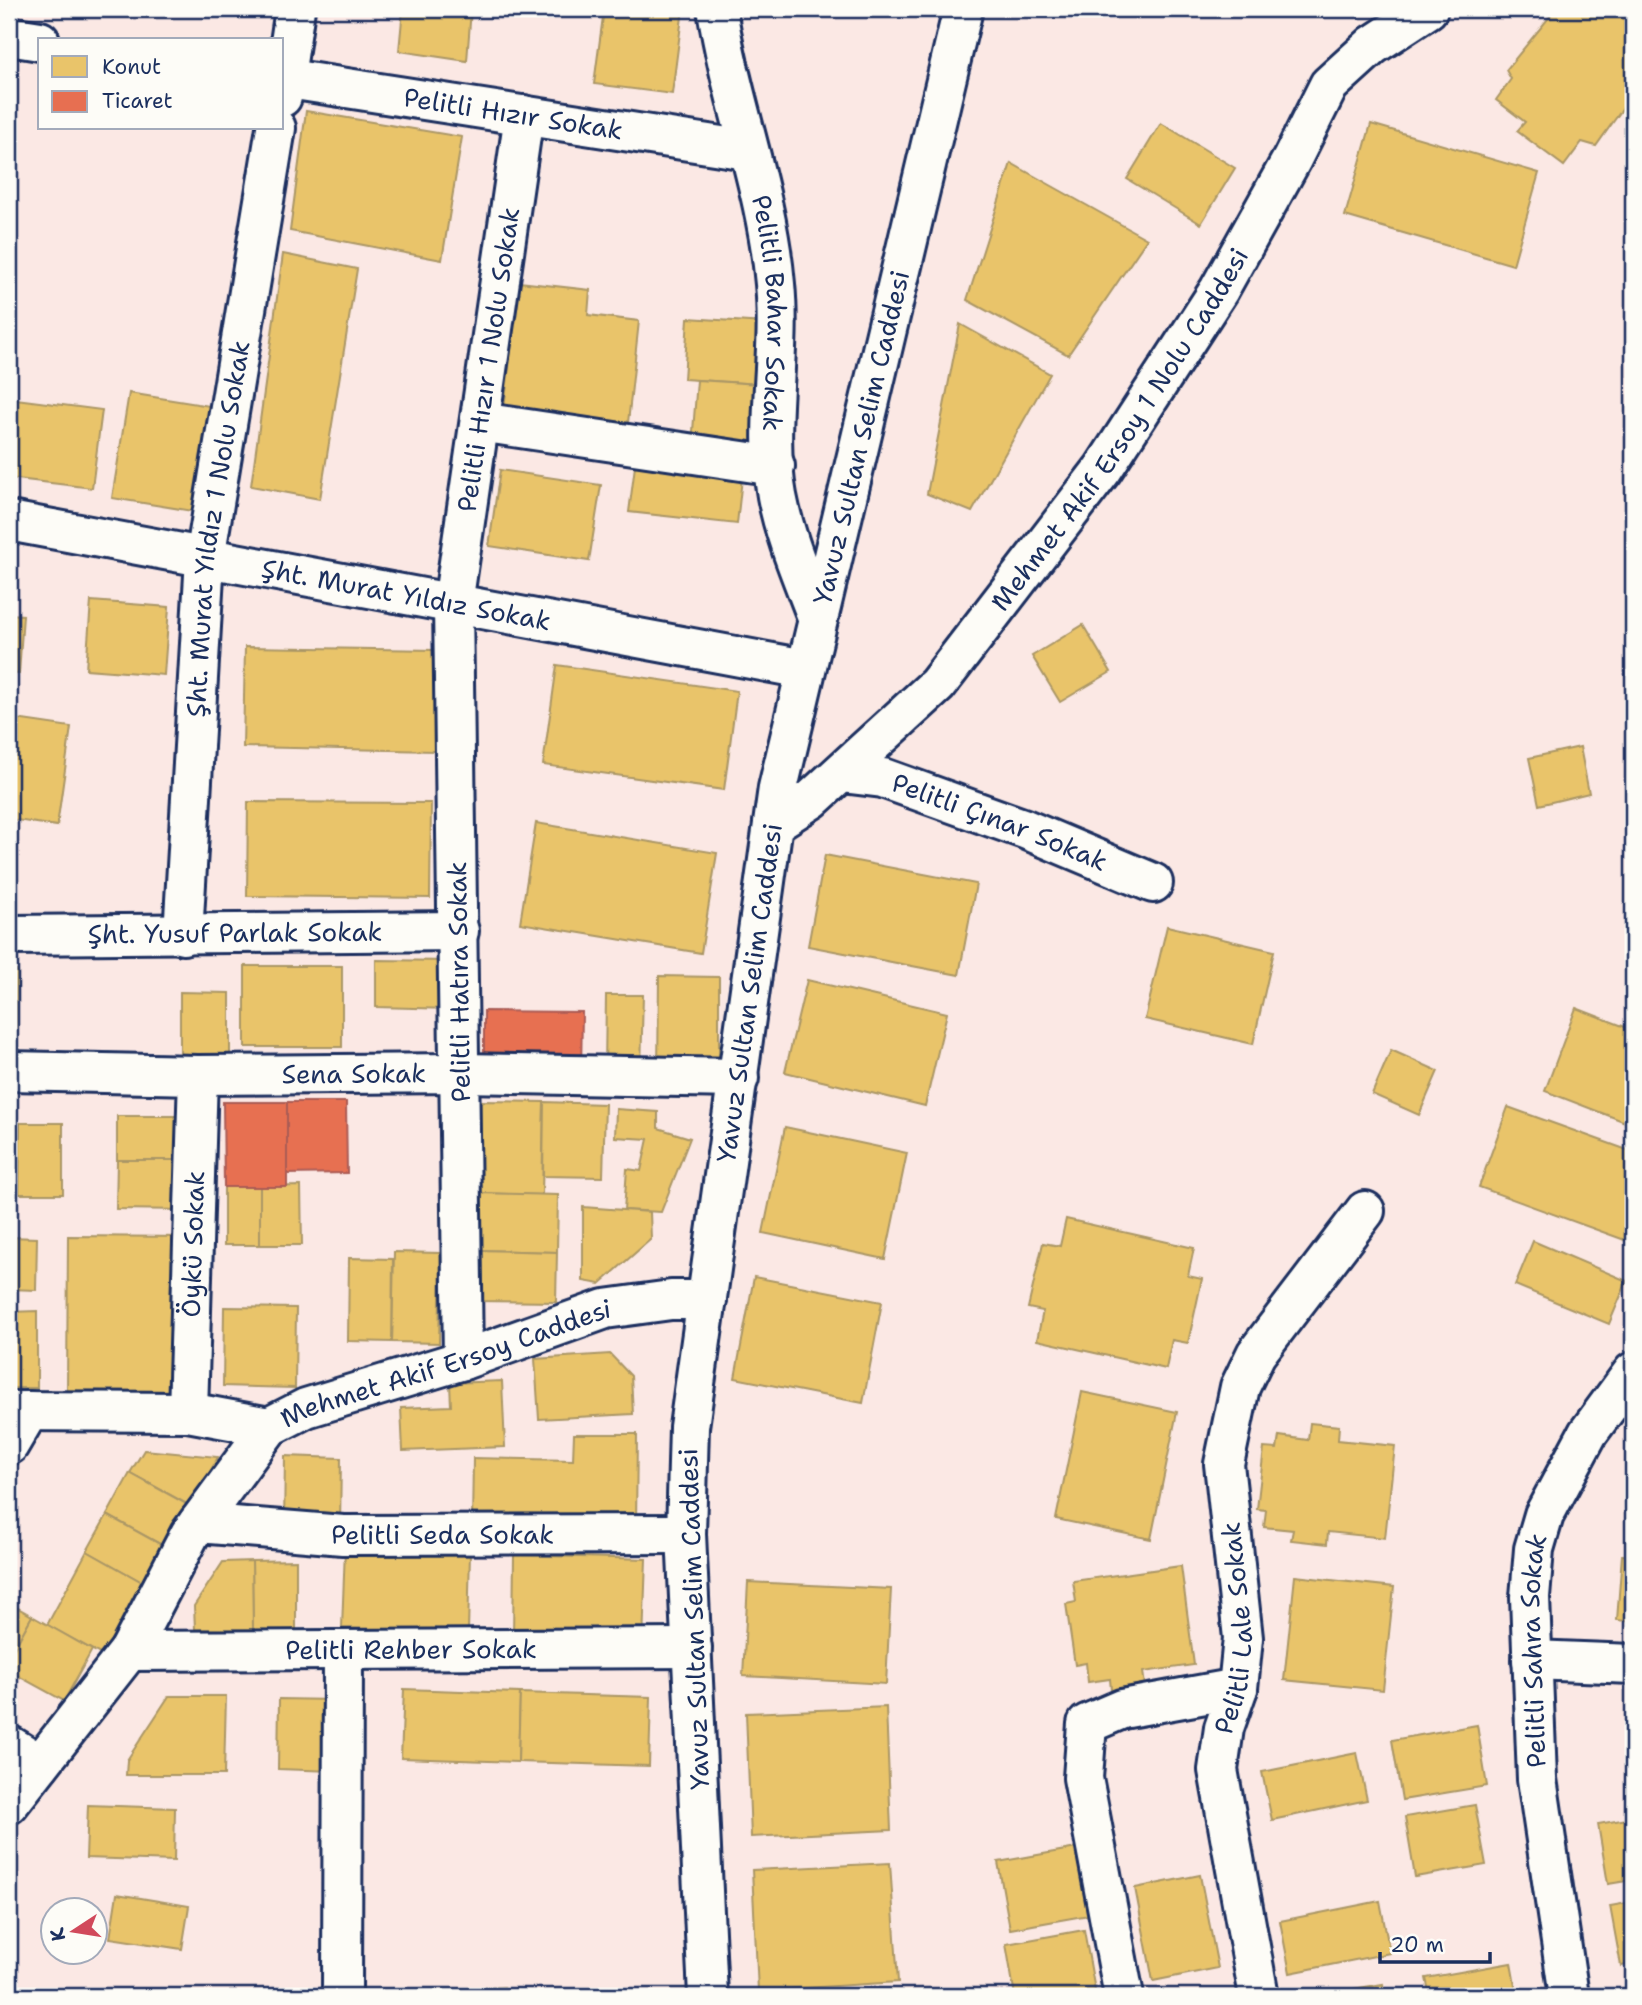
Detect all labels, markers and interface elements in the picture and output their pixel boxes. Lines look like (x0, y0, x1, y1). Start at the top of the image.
legend (38, 38, 284, 130)
text: Konut (102, 53, 161, 81)
street label: Pelitli Hızır Sokak (401, 79, 625, 148)
text: Ticaret (102, 87, 173, 115)
street label: Pelitli Bahar Sokak (744, 191, 795, 432)
street label: Pelitli Hızır 1 Nolu Sokak (449, 205, 527, 514)
street label: Mehmet Akif Ersoy 1 Nolu Caddesi (982, 241, 1256, 618)
street label: Yavuz Sultan Selim Caddesi (804, 267, 917, 608)
street label: Şht. Murat Yıldız 1 Nolu Sokak (178, 338, 258, 718)
street label: Şht. Murat Yıldız Sokak (259, 550, 554, 638)
street label: Pelitli Çınar Sokak (887, 765, 1113, 879)
street label: Yavuz Sultan Selim Caddesi (708, 821, 790, 1165)
street label: Pelitli Hatıra Sokak (439, 861, 478, 1103)
street label: Şht. Yusuf Parlak Sokak (87, 914, 383, 951)
street label: Sena Sokak (282, 1055, 426, 1091)
street label: Öykü Sokak (173, 1170, 212, 1318)
street label: Mehmet Akif Ersoy Caddesi (274, 1290, 613, 1435)
street label: Yavuz Sultan Selim Caddesi (670, 1448, 717, 1791)
street label: Pelitli Seda Sokak (329, 1516, 554, 1552)
street label: Pelitli Lale Sokak (1205, 1520, 1261, 1739)
street label: Pelitli Sahra Sokak (1512, 1529, 1555, 1768)
street label: Pelitli Rehber Sokak (285, 1631, 537, 1667)
north arrow (38, 1896, 108, 1966)
scale bar (1380, 1921, 1490, 1965)
text: K (44, 1925, 71, 1943)
text: 20 m (1390, 1931, 1444, 1959)

